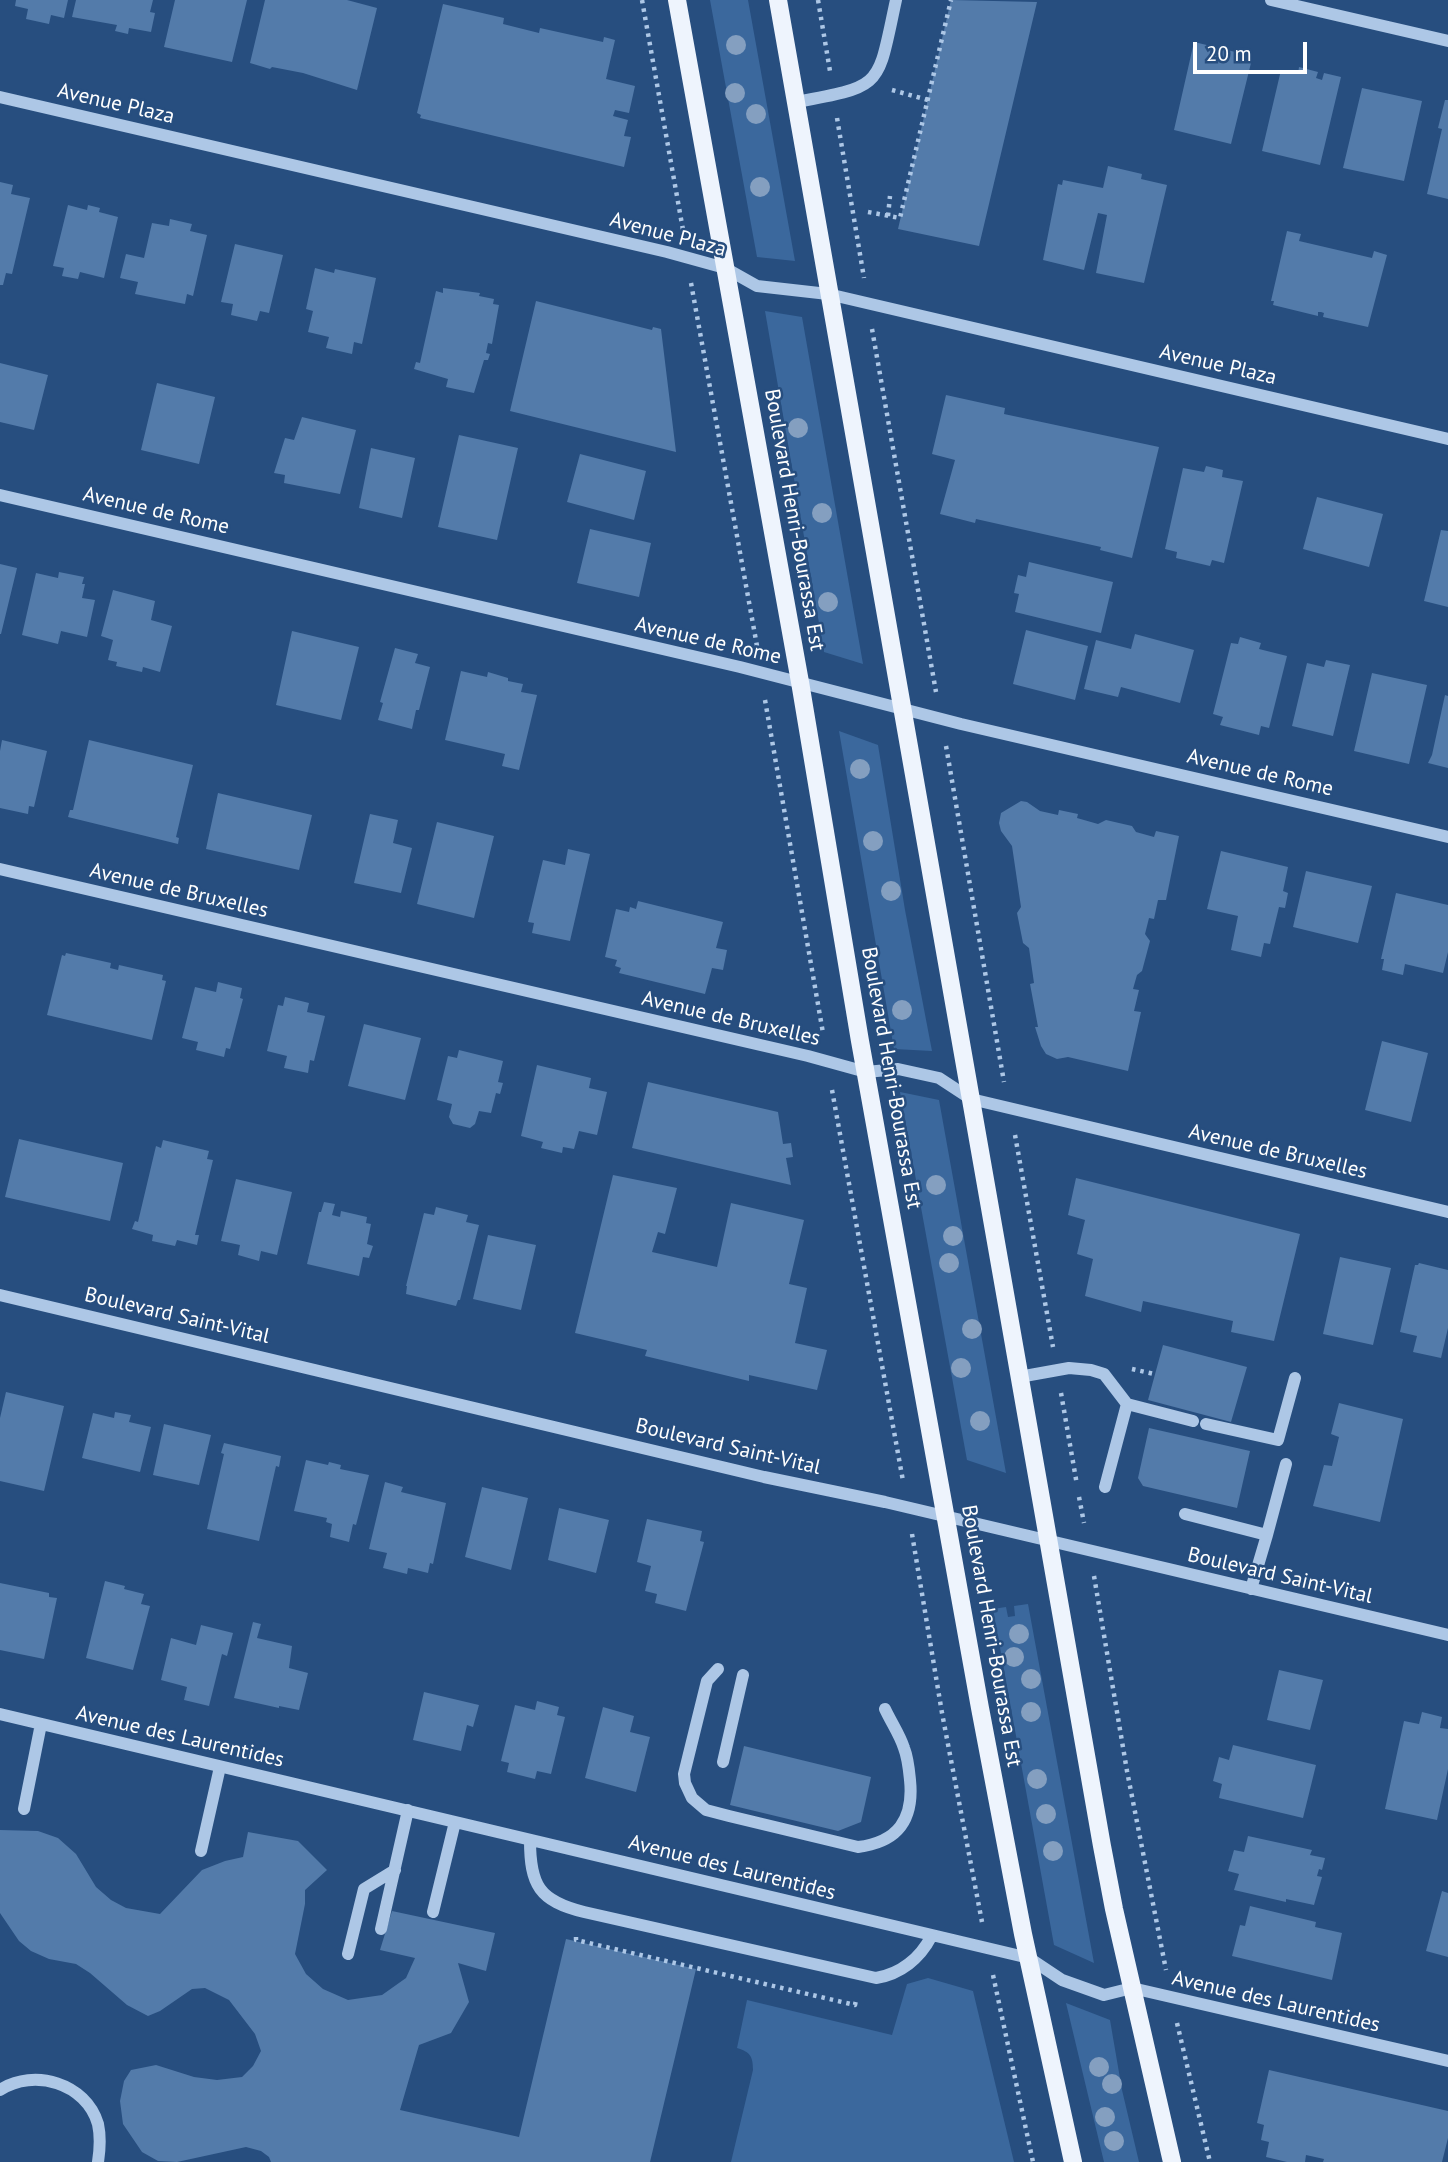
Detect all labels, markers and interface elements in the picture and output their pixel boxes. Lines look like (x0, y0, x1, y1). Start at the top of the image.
scale bar (1196, 28, 1310, 72)
text: 20 m (1206, 40, 1252, 67)
street label: Avenue Plaza (55, 78, 177, 130)
street label: Avenue Plaza (607, 207, 729, 263)
street label: Avenue Plaza (1157, 339, 1279, 391)
street label: Boulevard Henri-Bourassa Est (759, 387, 829, 653)
street label: Avenue de Rome (80, 482, 232, 540)
street label: Avenue de Rome (632, 612, 784, 670)
street label: Avenue de Rome (1184, 744, 1336, 802)
street label: Avenue de Bruxelles (87, 858, 271, 924)
street label: Boulevard Henri-Bourassa Est (856, 945, 926, 1211)
street label: Avenue de Bruxelles (639, 986, 823, 1052)
street label: Avenue de Bruxelles (1186, 1119, 1370, 1185)
street label: Boulevard Saint-Vital (82, 1282, 272, 1350)
street label: Boulevard Saint-Vital (633, 1413, 823, 1481)
street label: Boulevard Henri-Bourassa Est (956, 1503, 1026, 1769)
street label: Boulevard Saint-Vital (1185, 1542, 1375, 1610)
street label: Avenue des Laurentides (74, 1701, 286, 1773)
street label: Avenue des Laurentides (626, 1830, 838, 1906)
street label: Avenue des Laurentides (1170, 1966, 1382, 2038)

